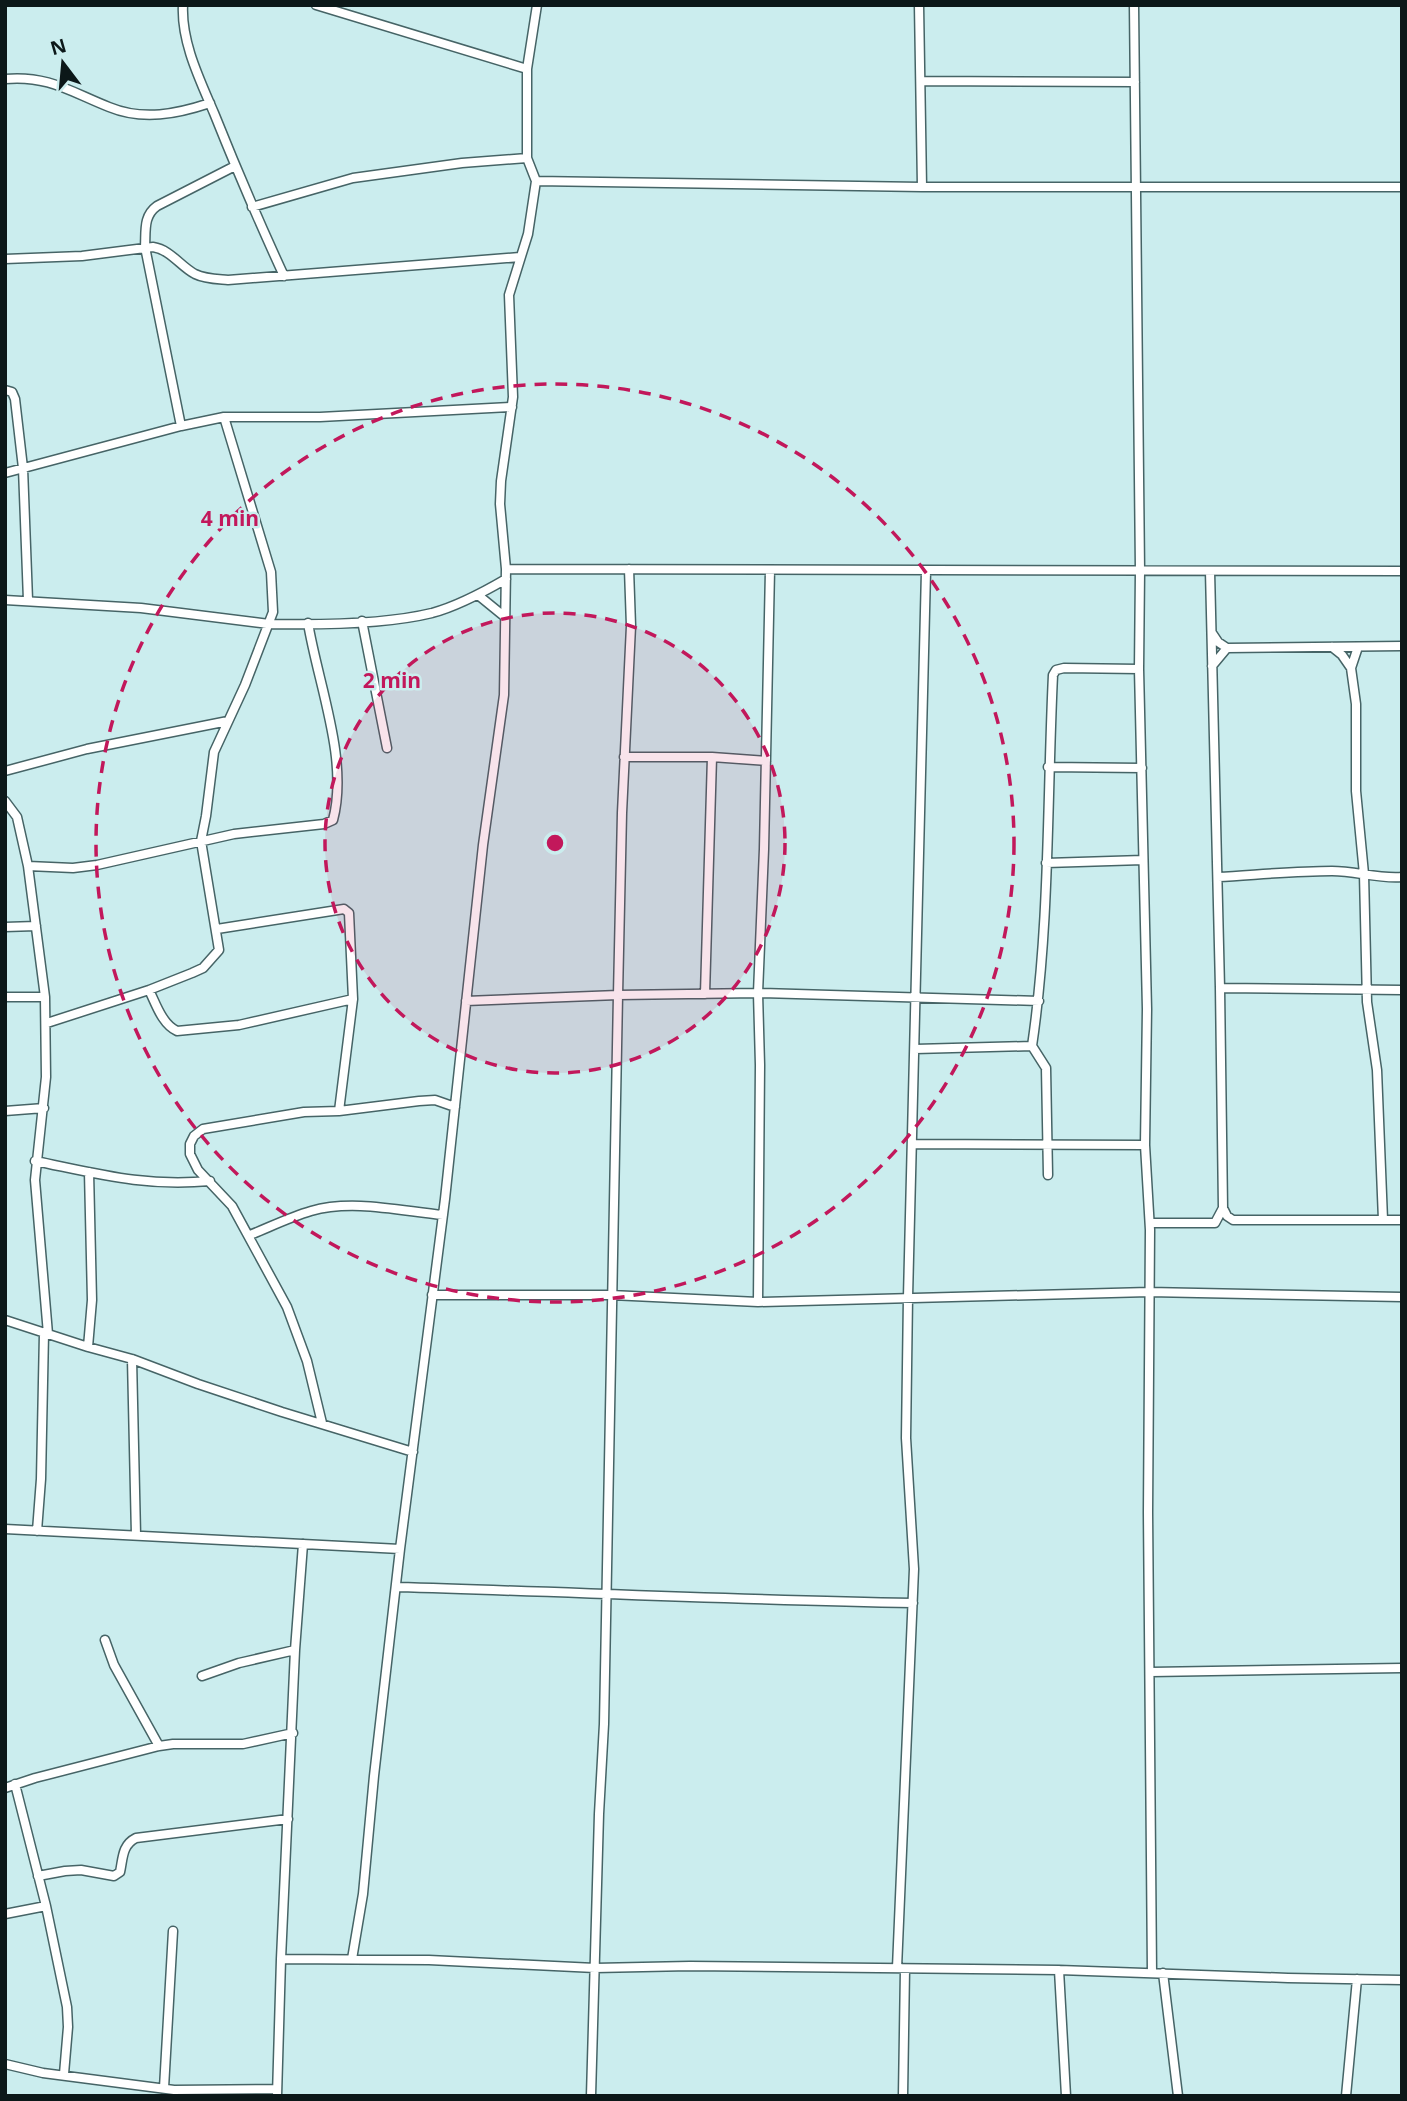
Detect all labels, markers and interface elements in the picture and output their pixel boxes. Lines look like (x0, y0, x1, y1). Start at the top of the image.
north arrow (28, 28, 98, 98)
text: N (47, 32, 69, 61)
text: 4 min (201, 504, 259, 532)
text: 2 min (363, 666, 421, 694)
centre of rings (543, 831, 567, 855)

